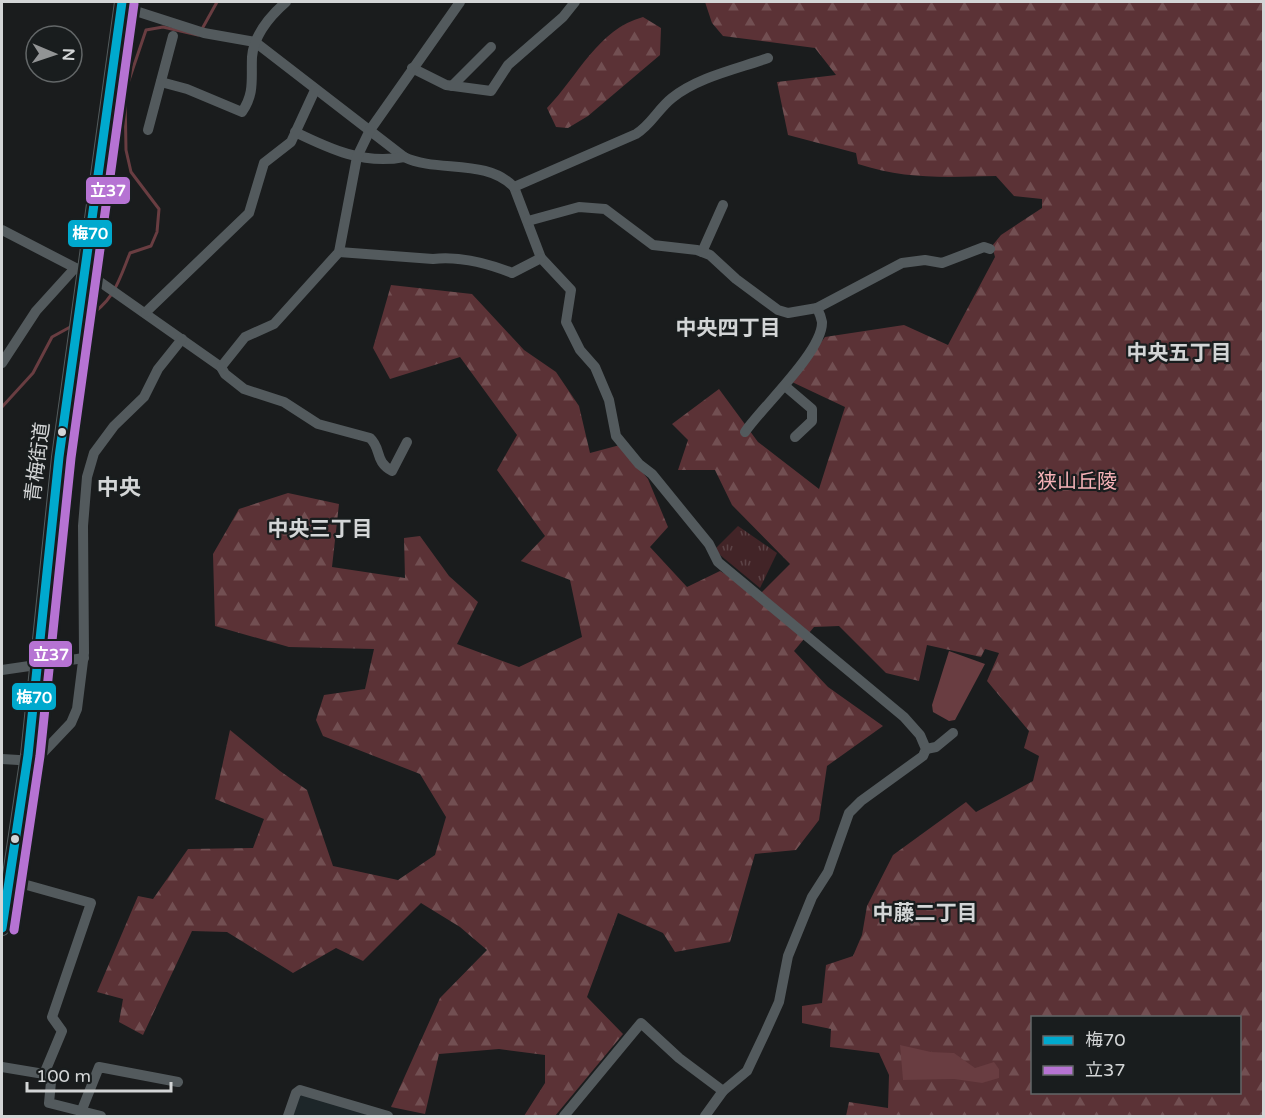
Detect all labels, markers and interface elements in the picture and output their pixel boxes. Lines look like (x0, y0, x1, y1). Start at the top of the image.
north arrow (24, 24, 84, 84)
text: N (58, 48, 78, 61)
line badge: 立37 (85, 176, 131, 205)
text: 立37 (90, 181, 126, 201)
line badge: 梅70 (67, 219, 113, 248)
text: 梅70 (72, 224, 108, 244)
district label: 中央四丁目 (676, 316, 781, 341)
district label: 中央五丁目 (1127, 341, 1232, 366)
street label: 青梅街道 (21, 421, 55, 503)
unlabelled marker (56, 426, 68, 438)
park label: 狭山丘陵 (1037, 470, 1117, 494)
district label: 中央 (97, 475, 141, 501)
district label: 中央三丁目 (268, 517, 373, 542)
line badge: 立37 (28, 640, 73, 668)
text: 立37 (33, 645, 69, 665)
line badge: 梅70 (11, 682, 57, 711)
text: 梅70 (16, 688, 52, 708)
unlabelled marker (9, 833, 21, 845)
district label: 中藤二丁目 (873, 901, 978, 926)
legend (1031, 1016, 1241, 1094)
text: 梅70 (1085, 1029, 1126, 1051)
scale bar (27, 1055, 171, 1093)
text: 立37 (1085, 1059, 1126, 1081)
text: 100 m (36, 1065, 91, 1087)

